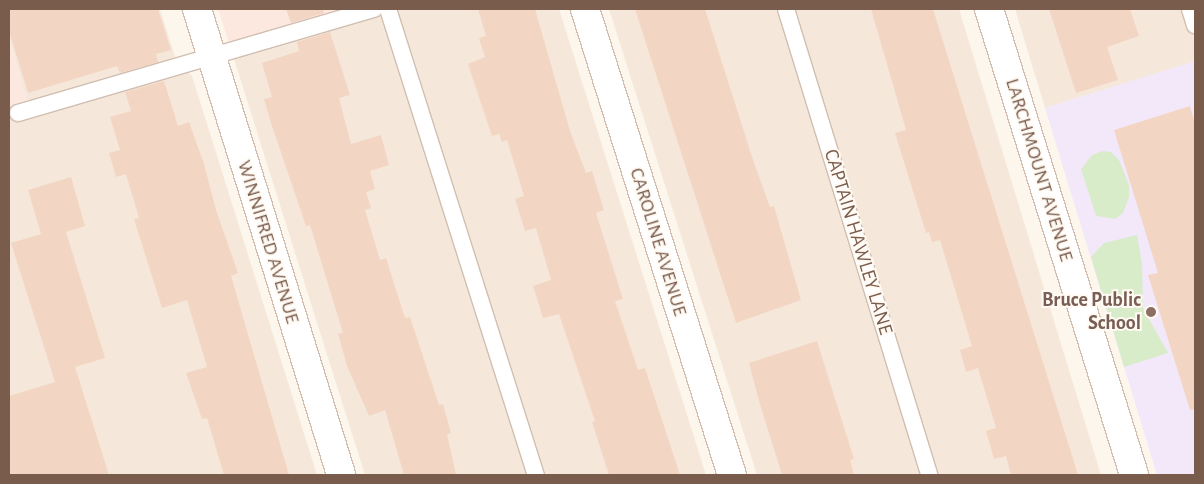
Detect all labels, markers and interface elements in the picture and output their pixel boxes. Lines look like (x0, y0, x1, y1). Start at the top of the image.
street label: LARCHMOUNT AVENUE (1000, 76, 1078, 264)
street label: CAPTAIN HAWLEY LANE (818, 146, 898, 338)
street label: WINNIFRED AVENUE (232, 157, 304, 327)
street label: CAROLINE AVENUE (624, 165, 692, 319)
place label: Bruce Public School (1042, 288, 1141, 335)
marker: Bruce Public School (1145, 306, 1157, 318)

